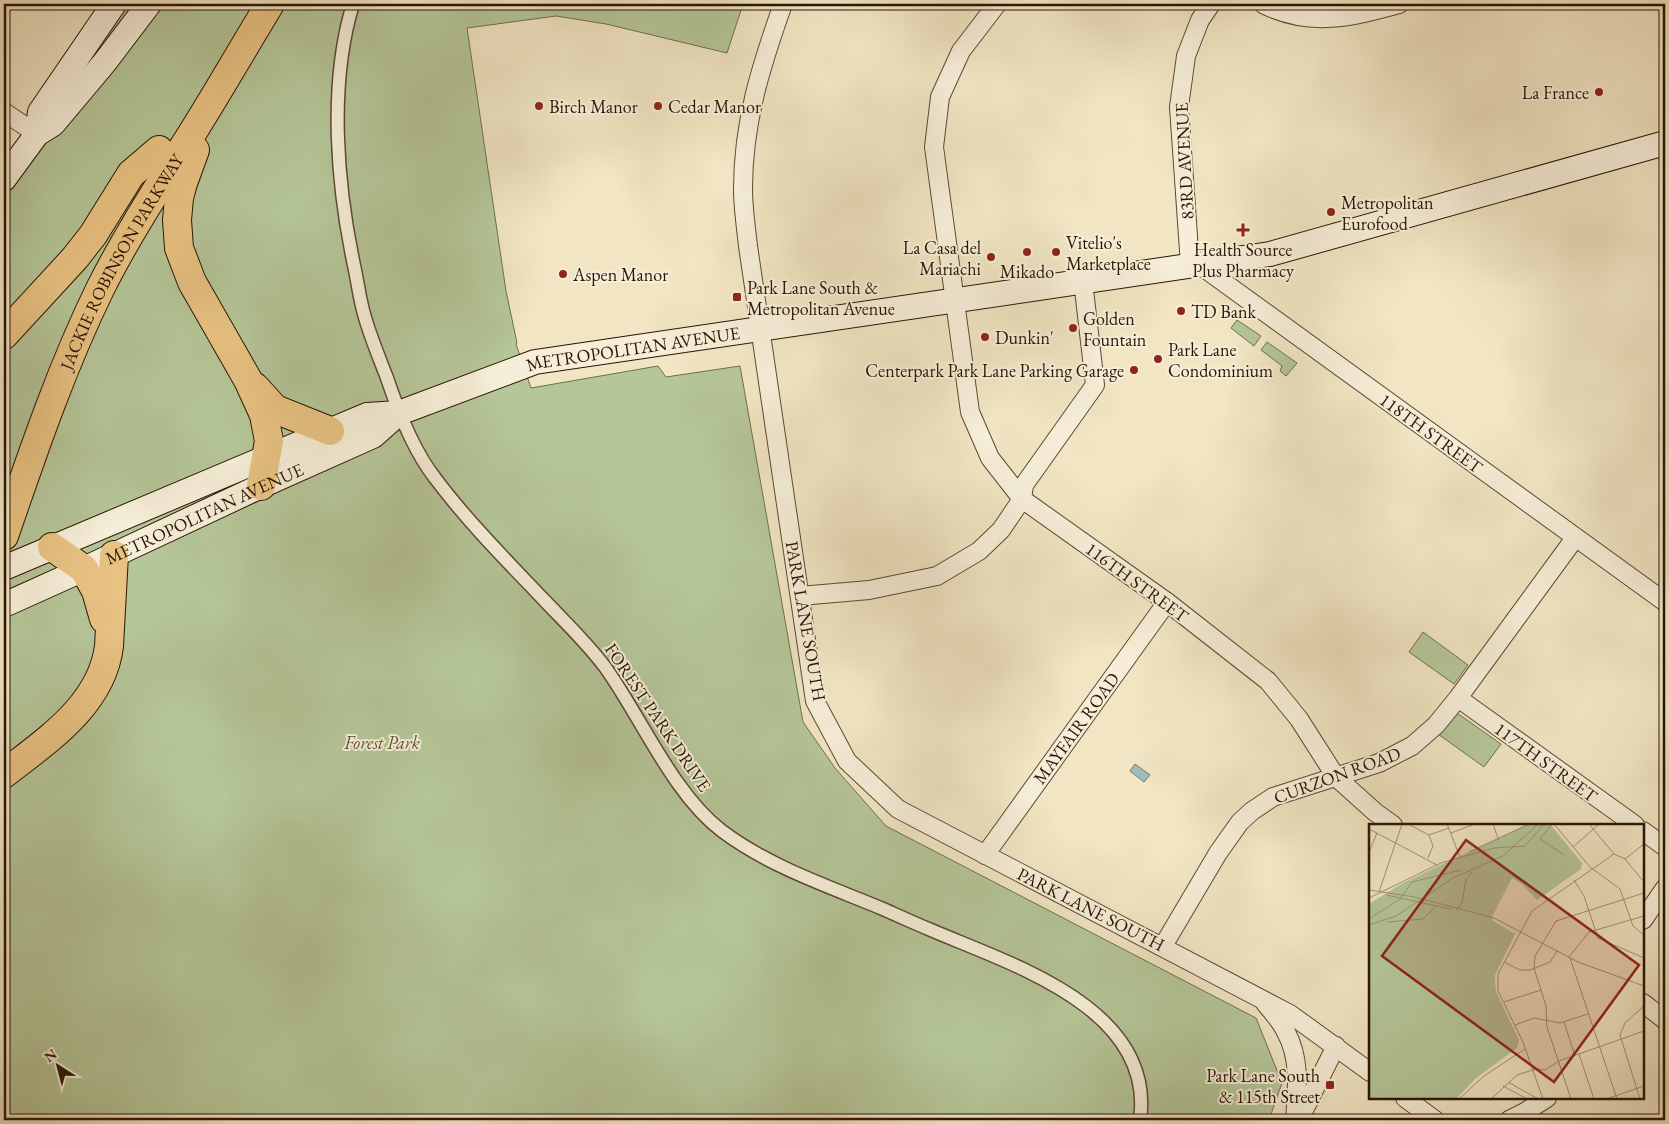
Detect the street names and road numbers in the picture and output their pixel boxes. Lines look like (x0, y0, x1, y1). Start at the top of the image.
street label: 83RD AVENUE (1169, 102, 1199, 220)
street label: JACKIE ROBINSON PARKWAY (53, 148, 189, 375)
street label: METROPOLITAN AVENUE (522, 321, 741, 376)
street label: 118TH STREET (1375, 388, 1488, 479)
street label: METROPOLITAN AVENUE (101, 457, 307, 569)
street label: 116TH STREET (1081, 537, 1194, 628)
street label: PARK LANE SOUTH (781, 539, 831, 703)
street label: FOREST PARK DRIVE (600, 638, 716, 796)
street label: MAYFAIR ROAD (1028, 668, 1124, 788)
street label: 117TH STREET (1490, 717, 1603, 808)
street label: CURZON ROAD (1270, 741, 1404, 809)
street label: PARK LANE SOUTH (1013, 862, 1169, 956)

